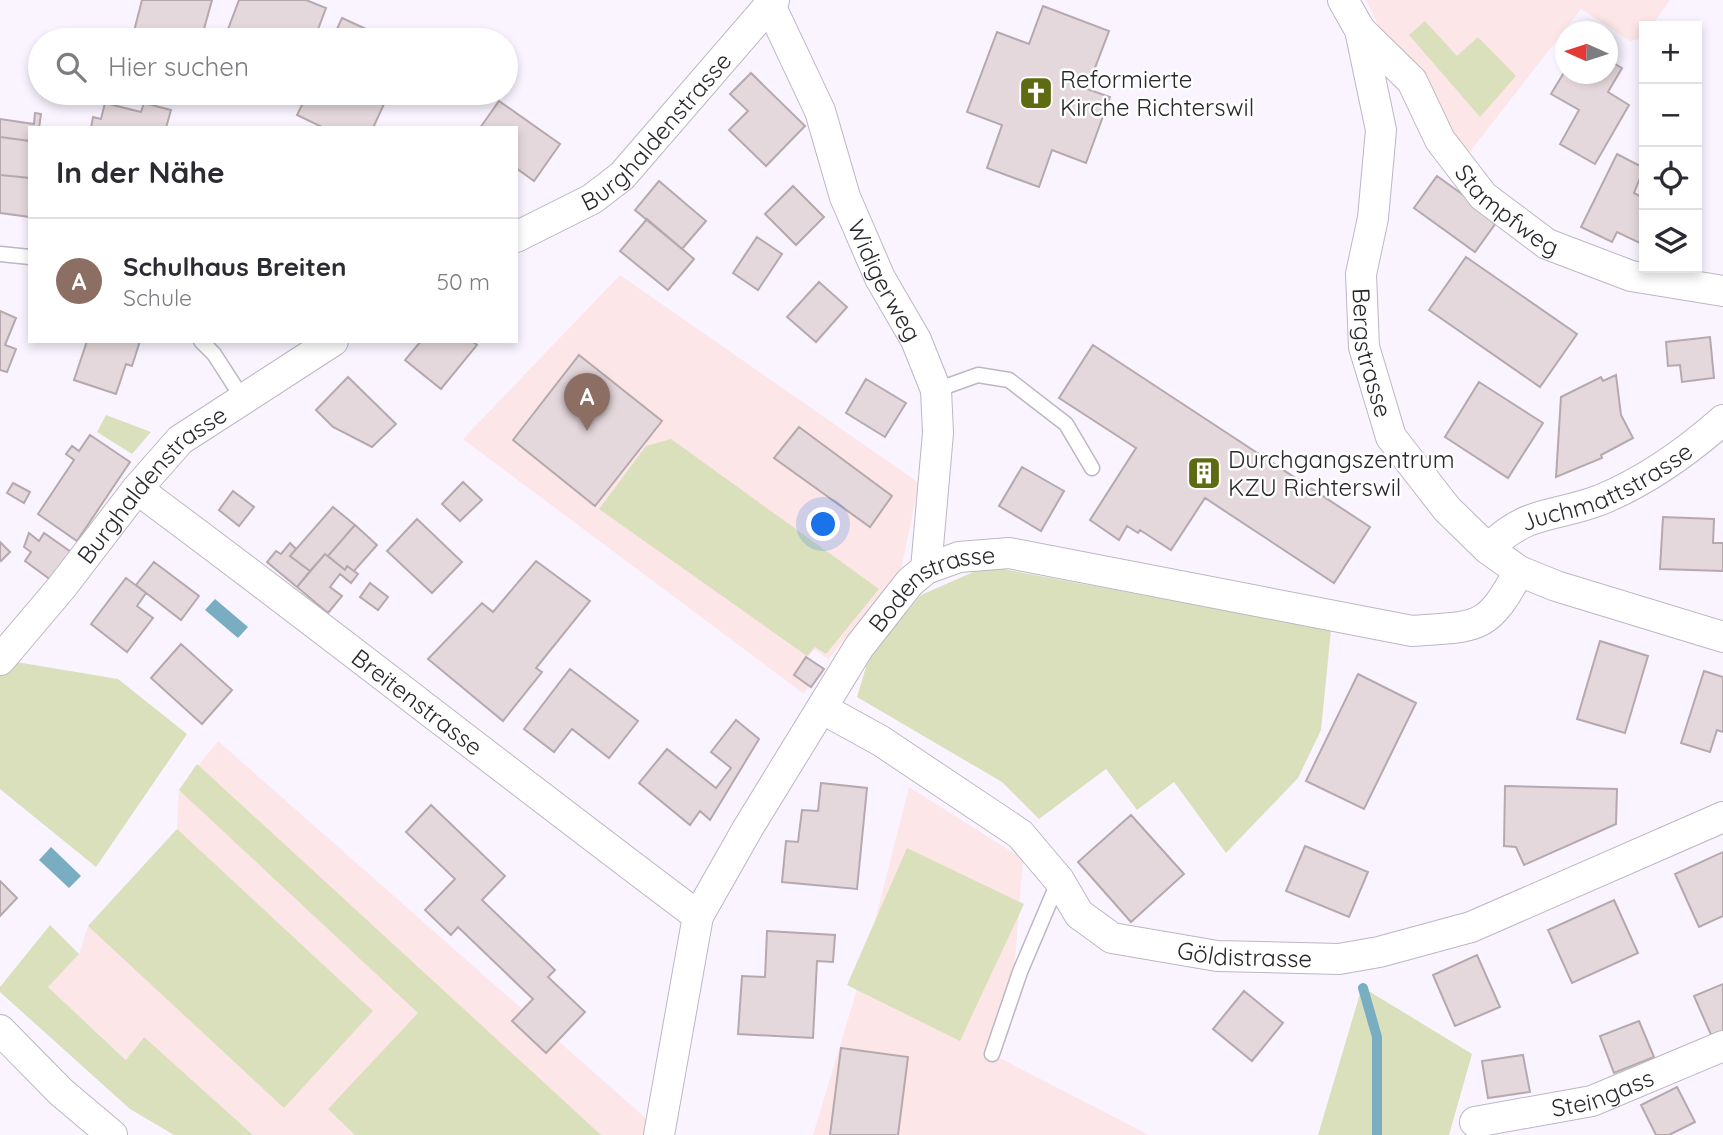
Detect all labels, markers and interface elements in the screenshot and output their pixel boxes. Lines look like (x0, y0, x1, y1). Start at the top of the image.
north arrow (1555, 21, 1618, 84)
map controls (1639, 21, 1702, 273)
button: + (1639, 21, 1702, 84)
search box (28, 28, 518, 105)
street label: Burghaldenstrasse (576, 46, 737, 217)
icon: search (52, 48, 90, 86)
text: Hier suchen (108, 50, 249, 83)
place label: Reformierte Kirche Richterswil (1060, 64, 1254, 122)
church icon: Reformierte Kirche Richterswil (1017, 74, 1055, 112)
button: − (1639, 84, 1702, 147)
button: locate (1639, 147, 1702, 210)
text: In der Nähe (56, 153, 225, 191)
street label: Stampfweg (1449, 158, 1563, 262)
button: layers (1639, 210, 1702, 273)
street label: Widigerweg (841, 215, 928, 347)
text: Schulhaus Breiten (123, 250, 347, 283)
text: A (72, 267, 86, 296)
text: 50 m (437, 267, 490, 296)
text: Schule (123, 283, 192, 312)
street label: Bergstrasse (1347, 287, 1399, 421)
pin: A (564, 373, 610, 431)
street label: Burghaldenstrasse (70, 399, 232, 570)
street label: Juchmattstrasse (1516, 436, 1698, 537)
place label: Durchgangszentrum KZU Richterswil (1228, 444, 1455, 502)
building icon: Durchgangszentrum KZU Richterswil (1185, 454, 1223, 492)
your location (806, 507, 840, 541)
street label: Bodenstrasse (862, 539, 996, 638)
street label: Breitenstrasse (346, 642, 489, 762)
street label: Göldistrasse (1175, 934, 1312, 973)
street label: Steingass (1549, 1062, 1658, 1123)

